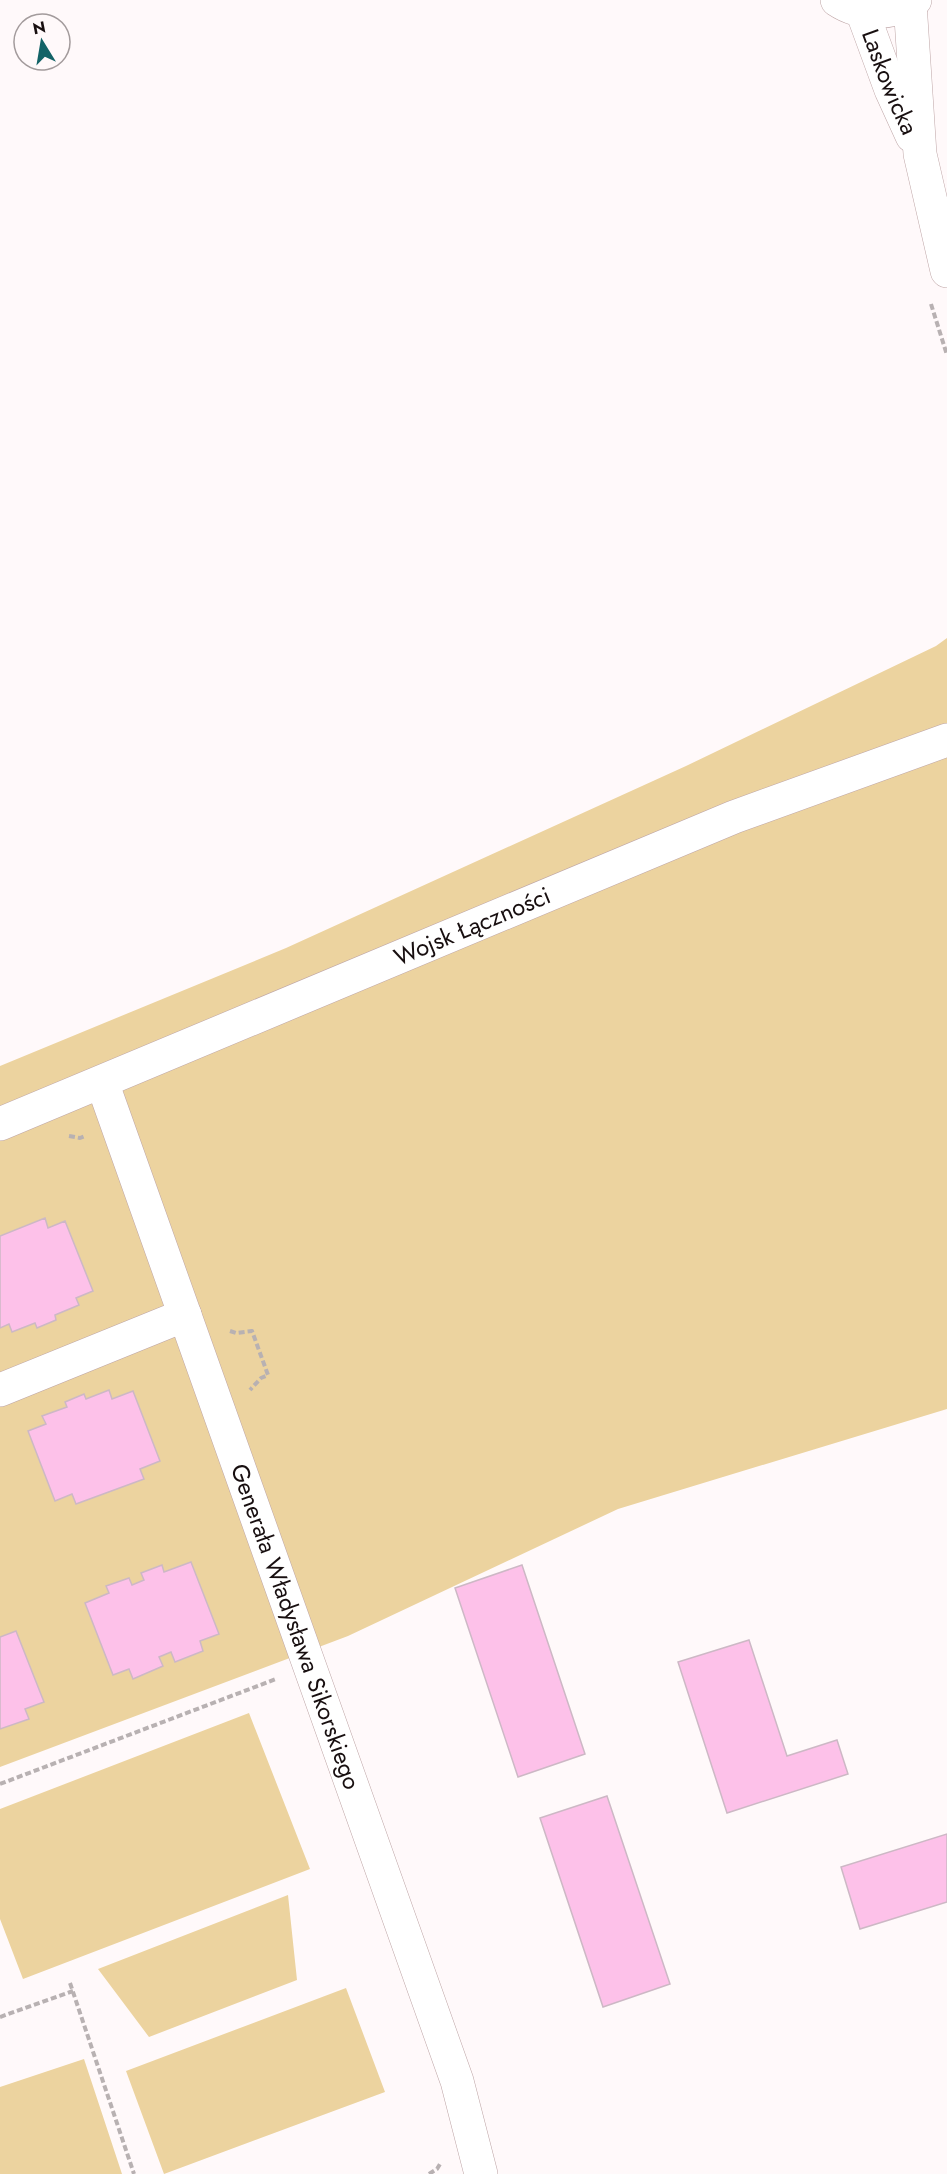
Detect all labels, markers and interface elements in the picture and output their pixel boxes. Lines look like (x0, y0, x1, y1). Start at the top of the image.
north arrow (12, 12, 72, 72)
text: N (31, 15, 48, 40)
street label: Laskowicka (853, 24, 927, 140)
street label: Wojsk Łączności (389, 878, 556, 974)
street label: Generała Władysława Sikorskiego (222, 1459, 370, 1794)

